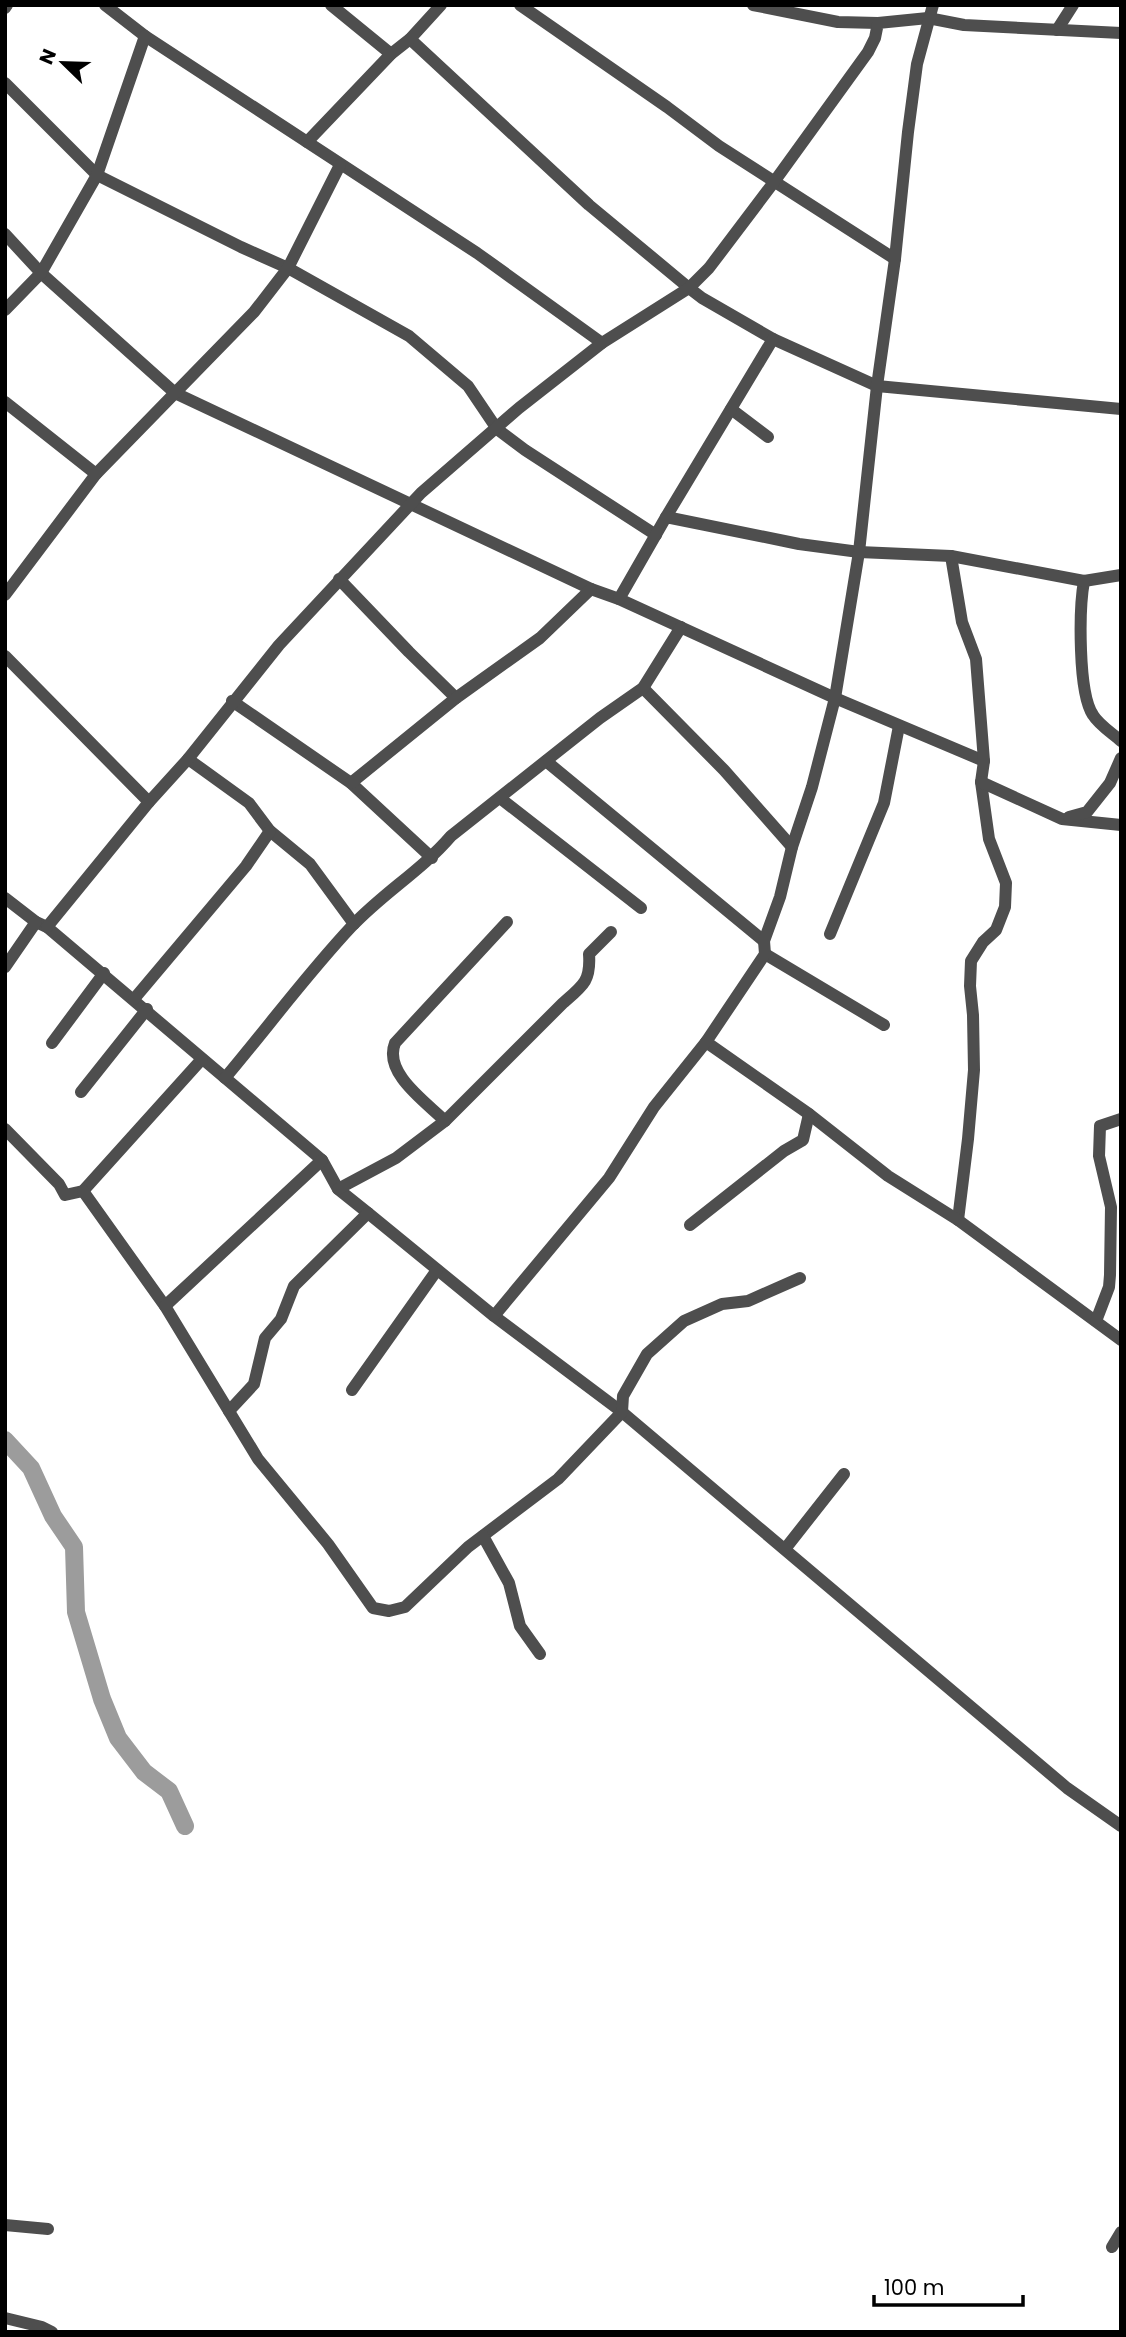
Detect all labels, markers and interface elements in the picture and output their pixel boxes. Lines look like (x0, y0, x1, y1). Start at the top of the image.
north arrow (28, 28, 98, 98)
text: N (33, 45, 63, 68)
scale bar (874, 2264, 1023, 2308)
text: 100 m (884, 2273, 944, 2302)

